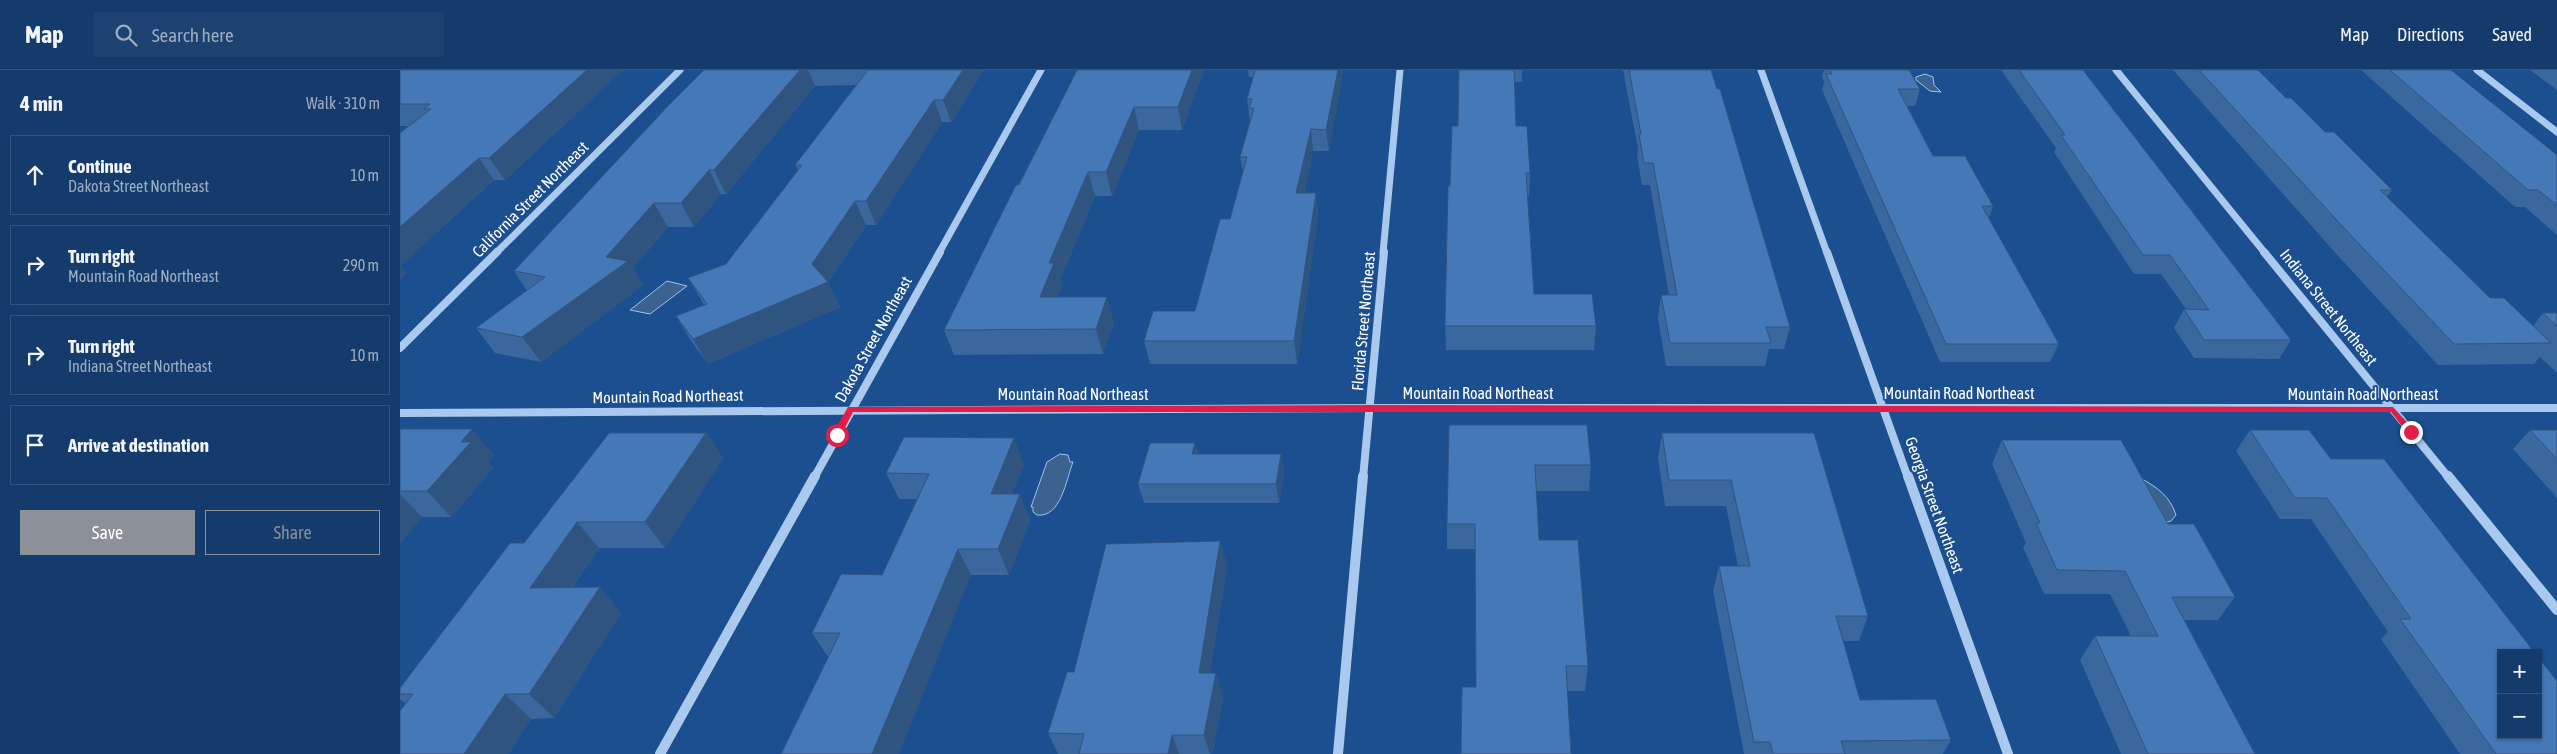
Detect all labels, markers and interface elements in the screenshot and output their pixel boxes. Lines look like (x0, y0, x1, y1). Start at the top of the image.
search box (94, 12, 444, 57)
text: Map (25, 21, 64, 48)
icon: search (112, 21, 140, 49)
text: Search here (152, 24, 234, 46)
text: Map (2340, 24, 2369, 45)
text: Directions (2397, 24, 2464, 45)
text: Saved (2492, 24, 2532, 45)
text: 4 min (20, 91, 63, 115)
text: Walk · 310 m (306, 94, 380, 112)
street label: California Street Northeast (468, 137, 592, 261)
text: Continue (68, 155, 132, 177)
icon: ahead (21, 161, 49, 189)
text: 10 m (350, 166, 379, 184)
text: Dakota Street Northeast (68, 177, 209, 195)
text: Turn right (68, 245, 135, 267)
street label: Indiana Street Northeast (2277, 245, 2382, 369)
street label: Florida Street Northeast (1348, 250, 1378, 391)
icon: right (21, 251, 49, 279)
text: 290 m (343, 256, 379, 274)
text: Mountain Road Northeast (68, 267, 219, 285)
street label: Dakota Street Northeast (831, 273, 915, 405)
text: Turn right (68, 335, 135, 357)
icon: right (21, 341, 49, 369)
text: 10 m (350, 346, 379, 364)
text: Indiana Street Northeast (68, 357, 212, 375)
street label: Mountain Road Northeast (1403, 384, 1554, 402)
street label: Mountain Road Northeast (1884, 384, 2035, 402)
street label: Mountain Road Northeast (998, 385, 1149, 403)
street label: Mountain Road Northeast (2288, 385, 2439, 403)
street label: Mountain Road Northeast (592, 386, 744, 406)
route end (2400, 421, 2423, 444)
route start (826, 424, 849, 447)
icon: arrive (21, 431, 49, 459)
text: Arrive at destination (68, 434, 209, 456)
street label: Georgia Street Northeast (1901, 434, 1968, 576)
button: Save (20, 510, 195, 555)
button: Share (205, 510, 380, 555)
map controls (2497, 649, 2542, 739)
button: + (2497, 649, 2542, 694)
button: − (2497, 694, 2542, 739)

